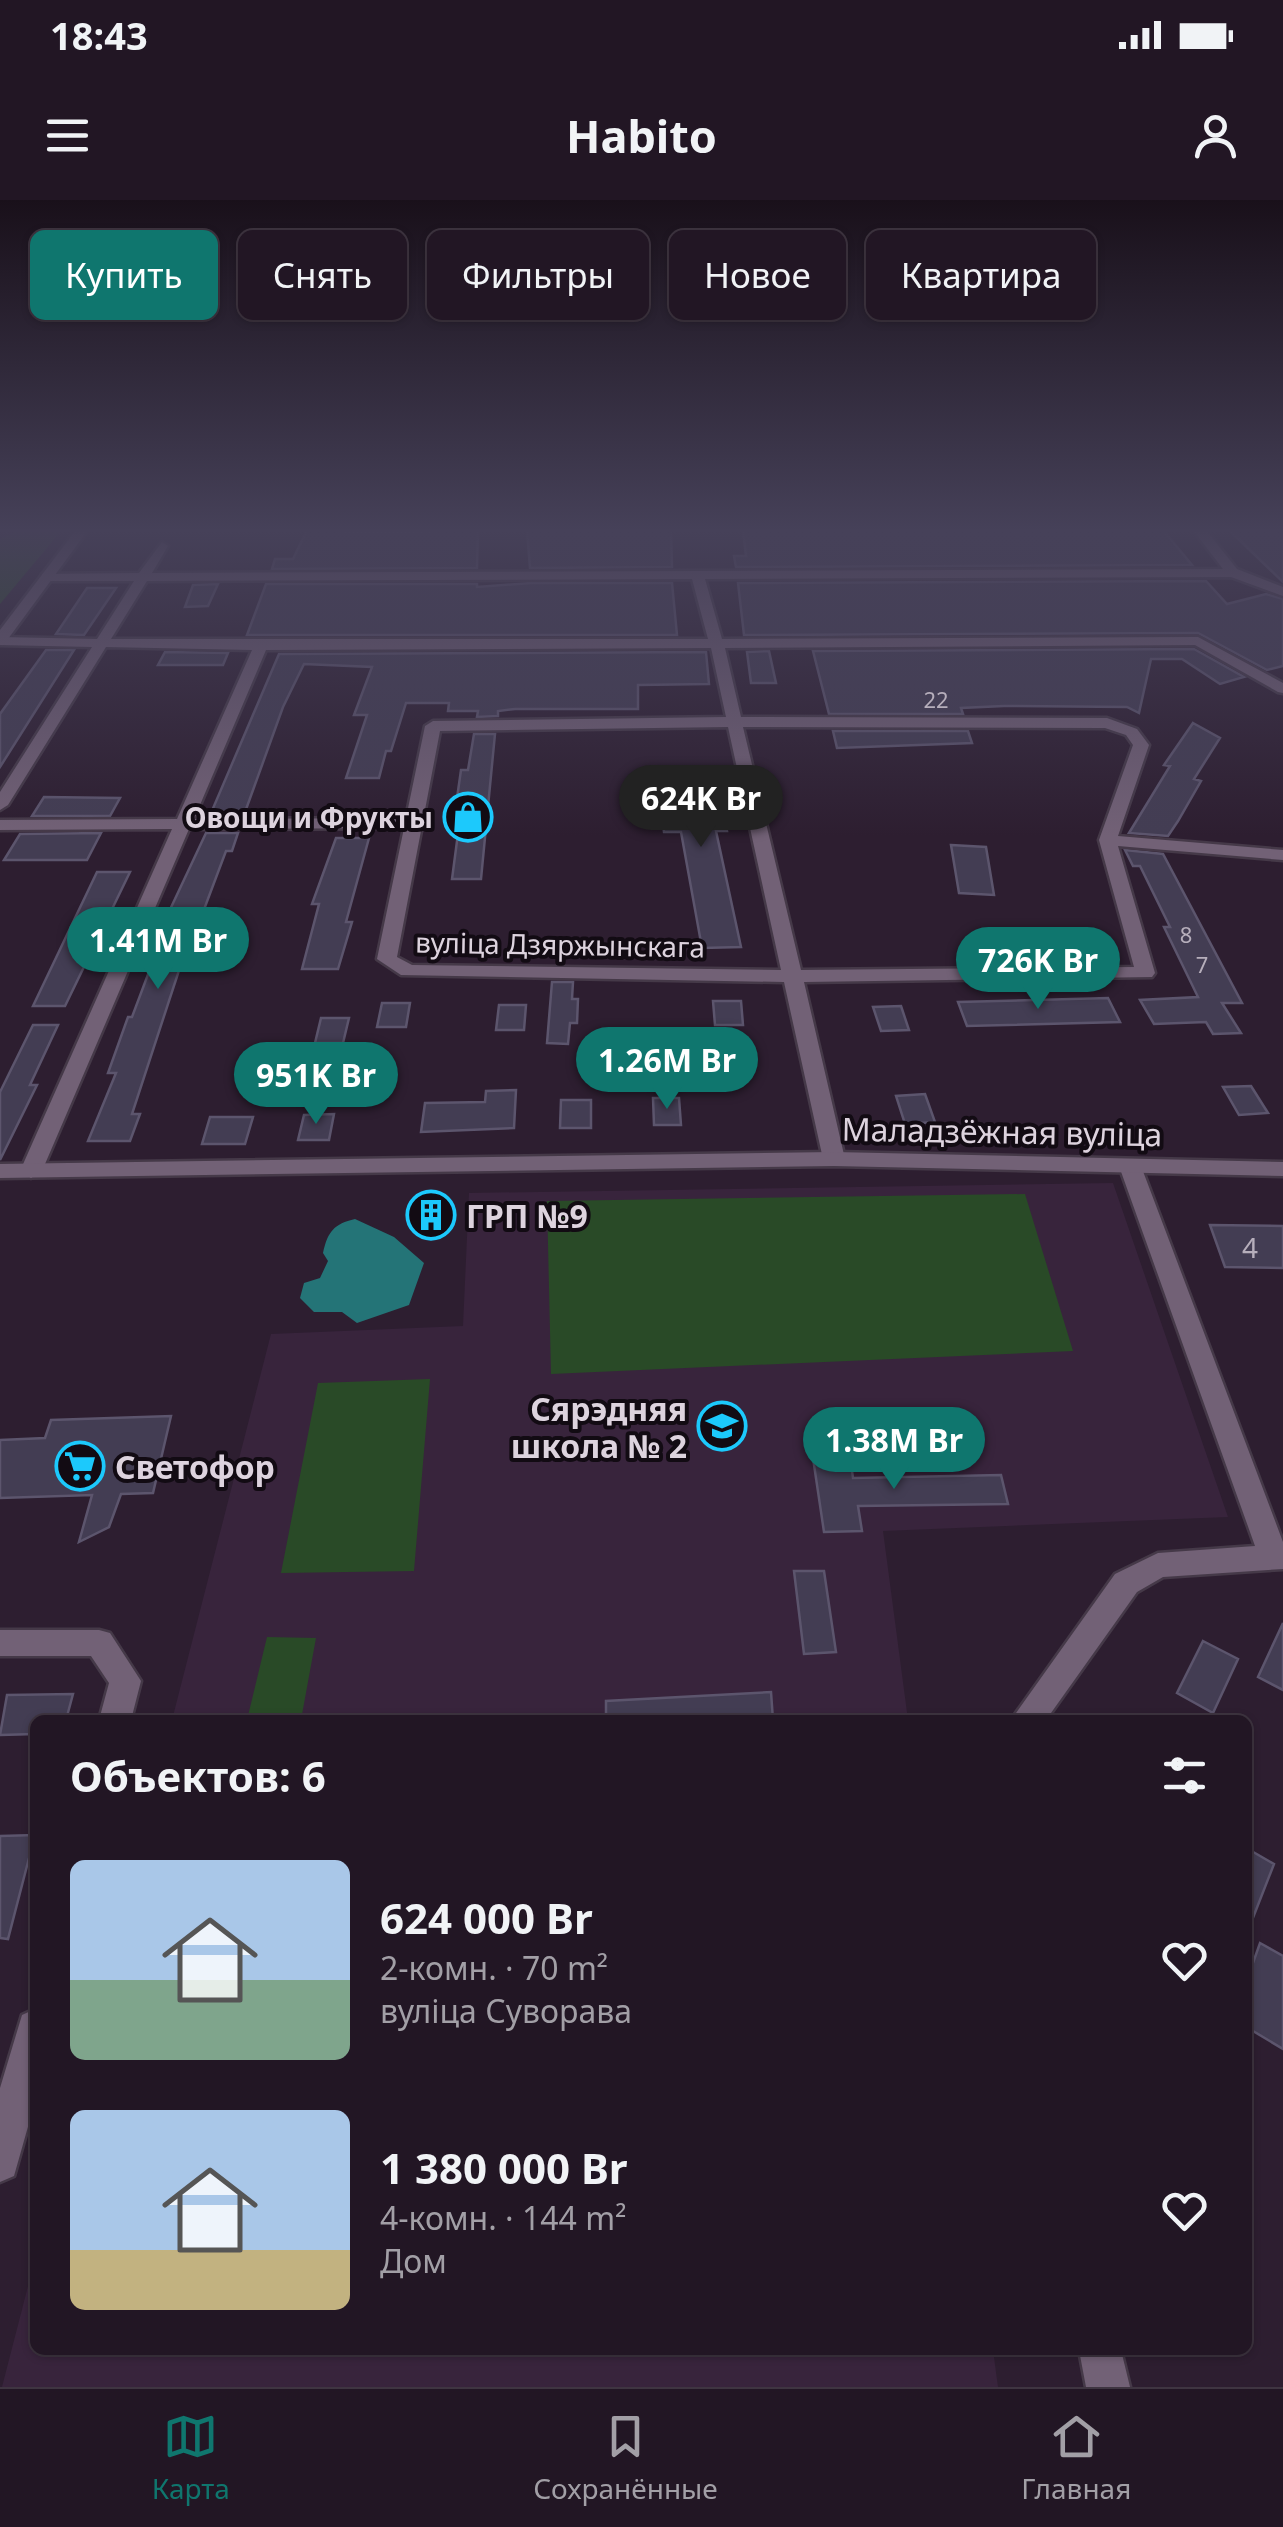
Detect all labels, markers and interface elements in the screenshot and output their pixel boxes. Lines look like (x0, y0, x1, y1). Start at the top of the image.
text: 18:43 (50, 9, 148, 61)
text: Habito (566, 105, 717, 166)
icon: menu (40, 108, 95, 163)
icon: person (1188, 108, 1243, 163)
chip: Купить (30, 230, 218, 320)
chip: Снять (238, 230, 407, 320)
chip: Фильтры (427, 230, 649, 320)
chip: Новое (669, 230, 846, 320)
chip: Квартира (866, 230, 1096, 320)
house number: 22 (923, 684, 949, 714)
pin: 624K Br (609, 765, 793, 850)
text: 624K Br (641, 776, 761, 819)
shop icon: Овощи и Фрукты (442, 791, 494, 843)
place label: Овощи и Фрукты (185, 798, 433, 836)
pin: 1.41M Br (55, 907, 261, 992)
text: 1.41M Br (89, 918, 227, 961)
house number: 8 (1180, 919, 1192, 949)
street label: вуліца Дзяржынскага (415, 922, 705, 966)
pin: 726K Br (946, 927, 1130, 1012)
text: 726K Br (978, 938, 1098, 981)
house number: 7 (1196, 949, 1208, 979)
pin: 1.26M Br (564, 1027, 770, 1112)
text: 1.26M Br (598, 1038, 736, 1081)
pin: 951K Br (224, 1042, 408, 1127)
text: 951K Br (256, 1053, 376, 1096)
street label: Маладзёжная вуліца (841, 1107, 1163, 1155)
building icon: ГРП №9 (405, 1189, 457, 1241)
place label: ГРП №9 (466, 1194, 588, 1237)
house number: 4 (1242, 1228, 1258, 1266)
place label: Сярэдняя школа № 2 (511, 1387, 687, 1467)
school or university icon: Сярэдняя школа № 2 (696, 1400, 748, 1452)
pin: 1.38M Br (791, 1407, 997, 1492)
text: 1.38M Br (825, 1418, 963, 1461)
supermarket icon: Светофор (54, 1440, 106, 1492)
place label: Светофор (115, 1445, 275, 1488)
text: Объектов: 6 (70, 1747, 326, 1804)
icon: filters (1157, 1748, 1212, 1803)
text: 624 000 Br (380, 1889, 593, 1946)
icon: home (150, 1900, 270, 2020)
icon: heart (1157, 1933, 1212, 1988)
text: 2-комн. · 70 m² (380, 1946, 608, 1989)
text: вуліца Суворава (380, 1989, 632, 2032)
text: 1 380 000 Br (380, 2139, 628, 2196)
icon: home (150, 2150, 270, 2270)
icon: heart (1157, 2183, 1212, 2238)
text: 4-комн. · 144 m² (380, 2196, 626, 2239)
text: Дом (380, 2239, 447, 2282)
tab: Карта (152, 2409, 230, 2507)
tab: Сохранённые (533, 2409, 718, 2507)
tab: Главная (1021, 2409, 1131, 2507)

